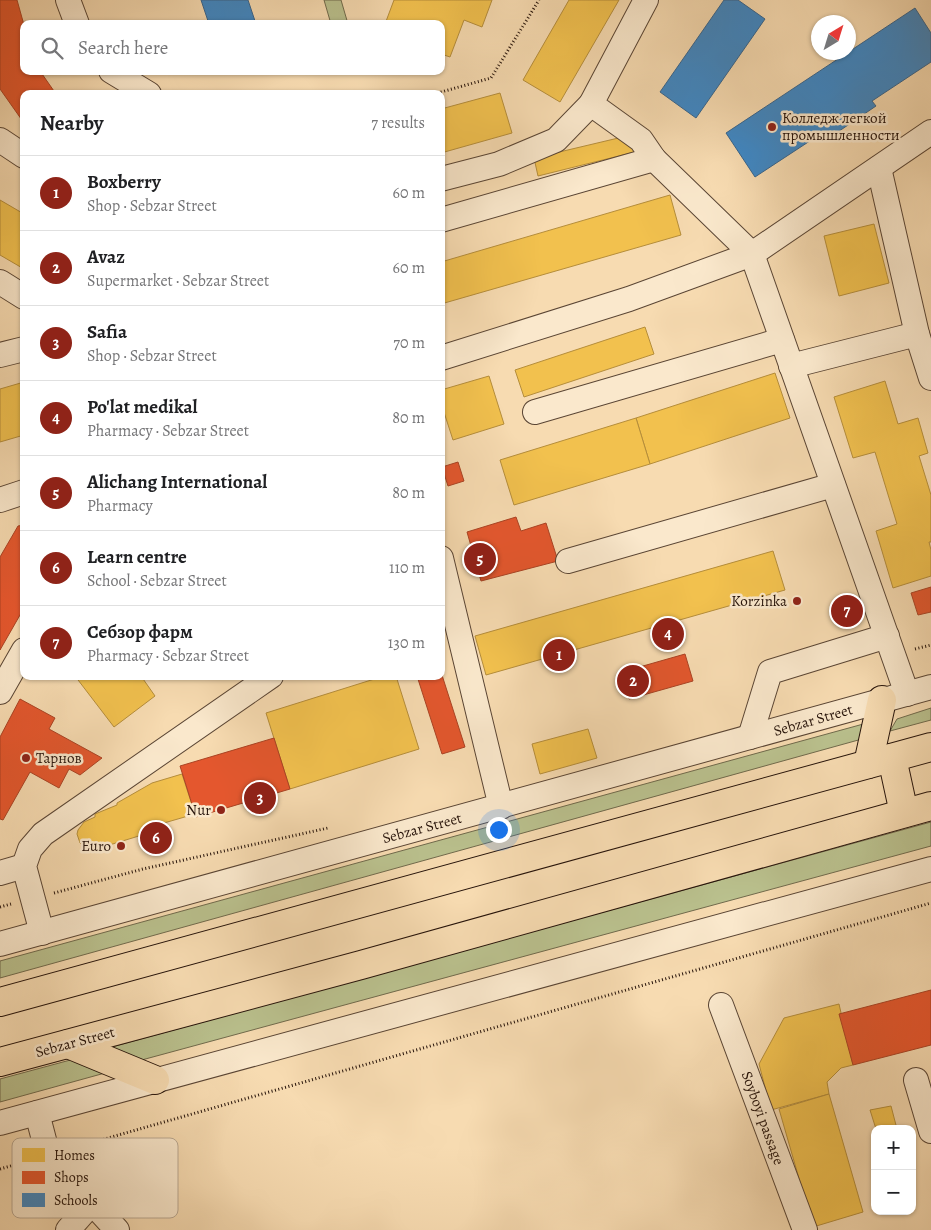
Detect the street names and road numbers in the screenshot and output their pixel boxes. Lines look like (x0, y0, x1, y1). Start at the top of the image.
street label: Sebzar Street (771, 699, 855, 741)
street label: Sebzar Street (380, 808, 464, 848)
street label: Sebzar Street (33, 1022, 117, 1062)
street label: Soyboyi passage (737, 1068, 789, 1168)

